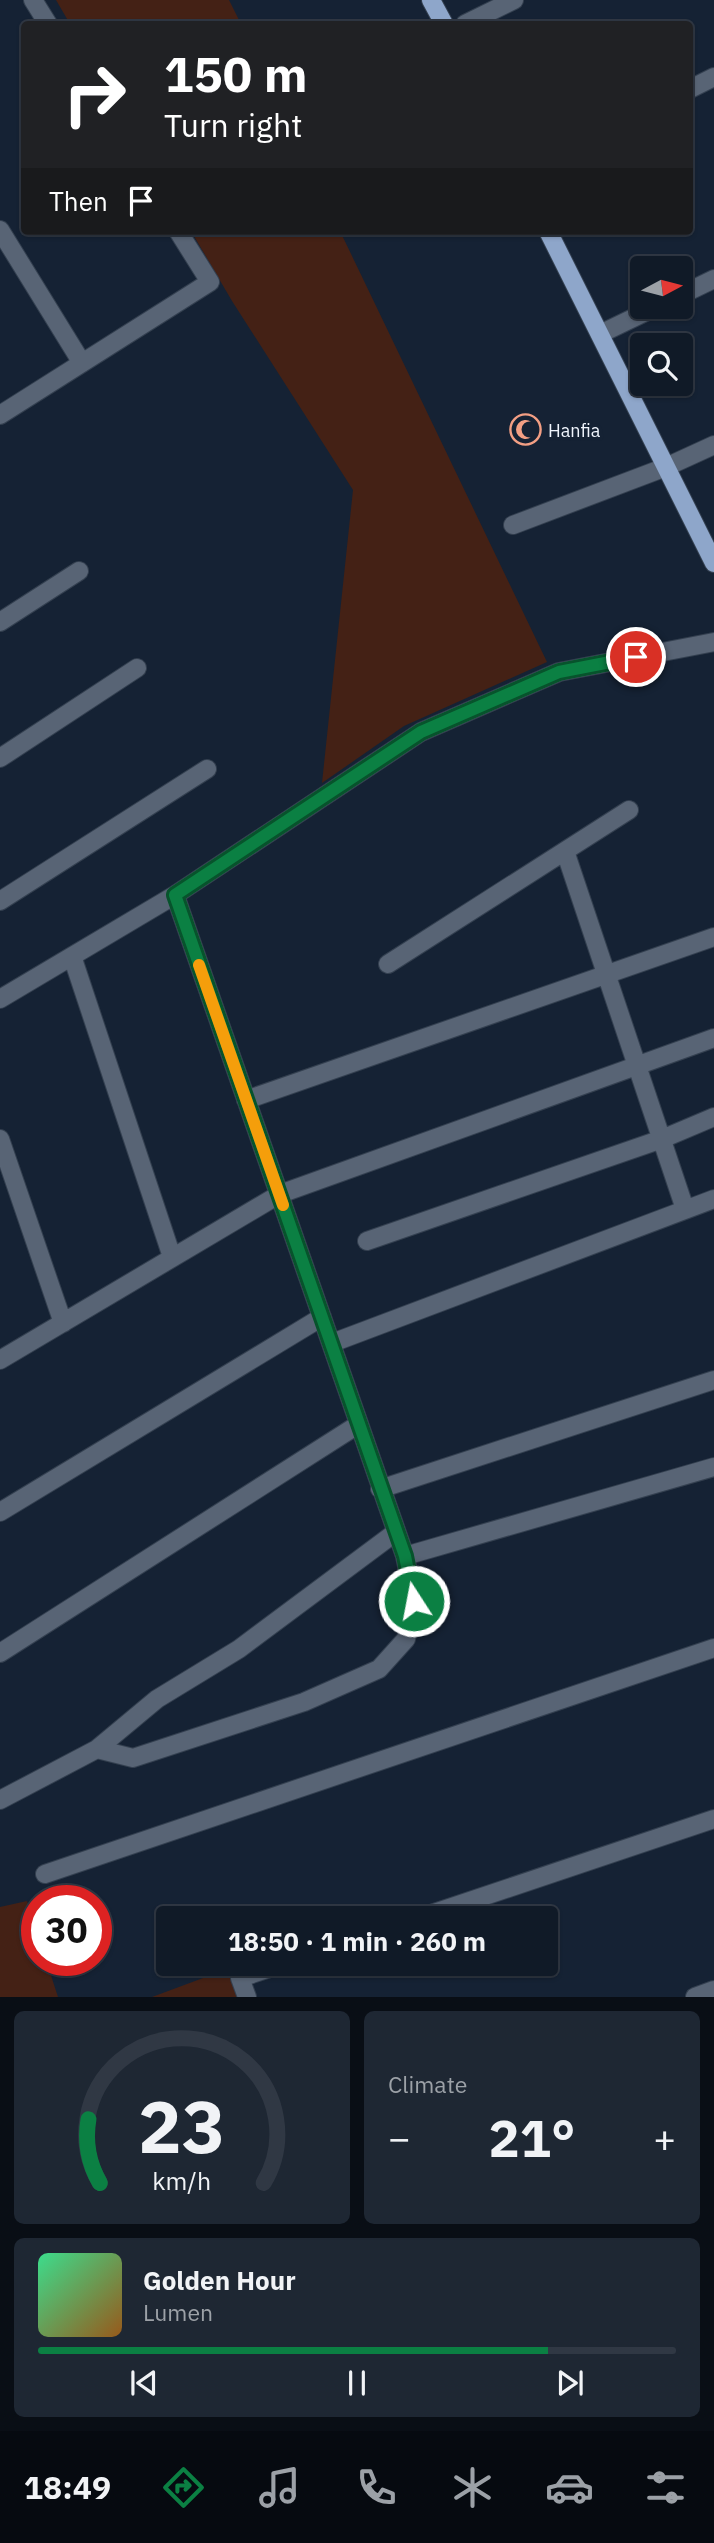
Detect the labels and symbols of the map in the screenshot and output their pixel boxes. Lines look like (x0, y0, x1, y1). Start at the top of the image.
north arrow (630, 256, 693, 318)
mosque icon: Hanfia (508, 413, 542, 447)
place label: Hanfia (548, 419, 601, 442)
pin (606, 627, 666, 687)
position arrow (377, 1564, 451, 1638)
speed limit sign: 30 (21, 1885, 112, 1976)

